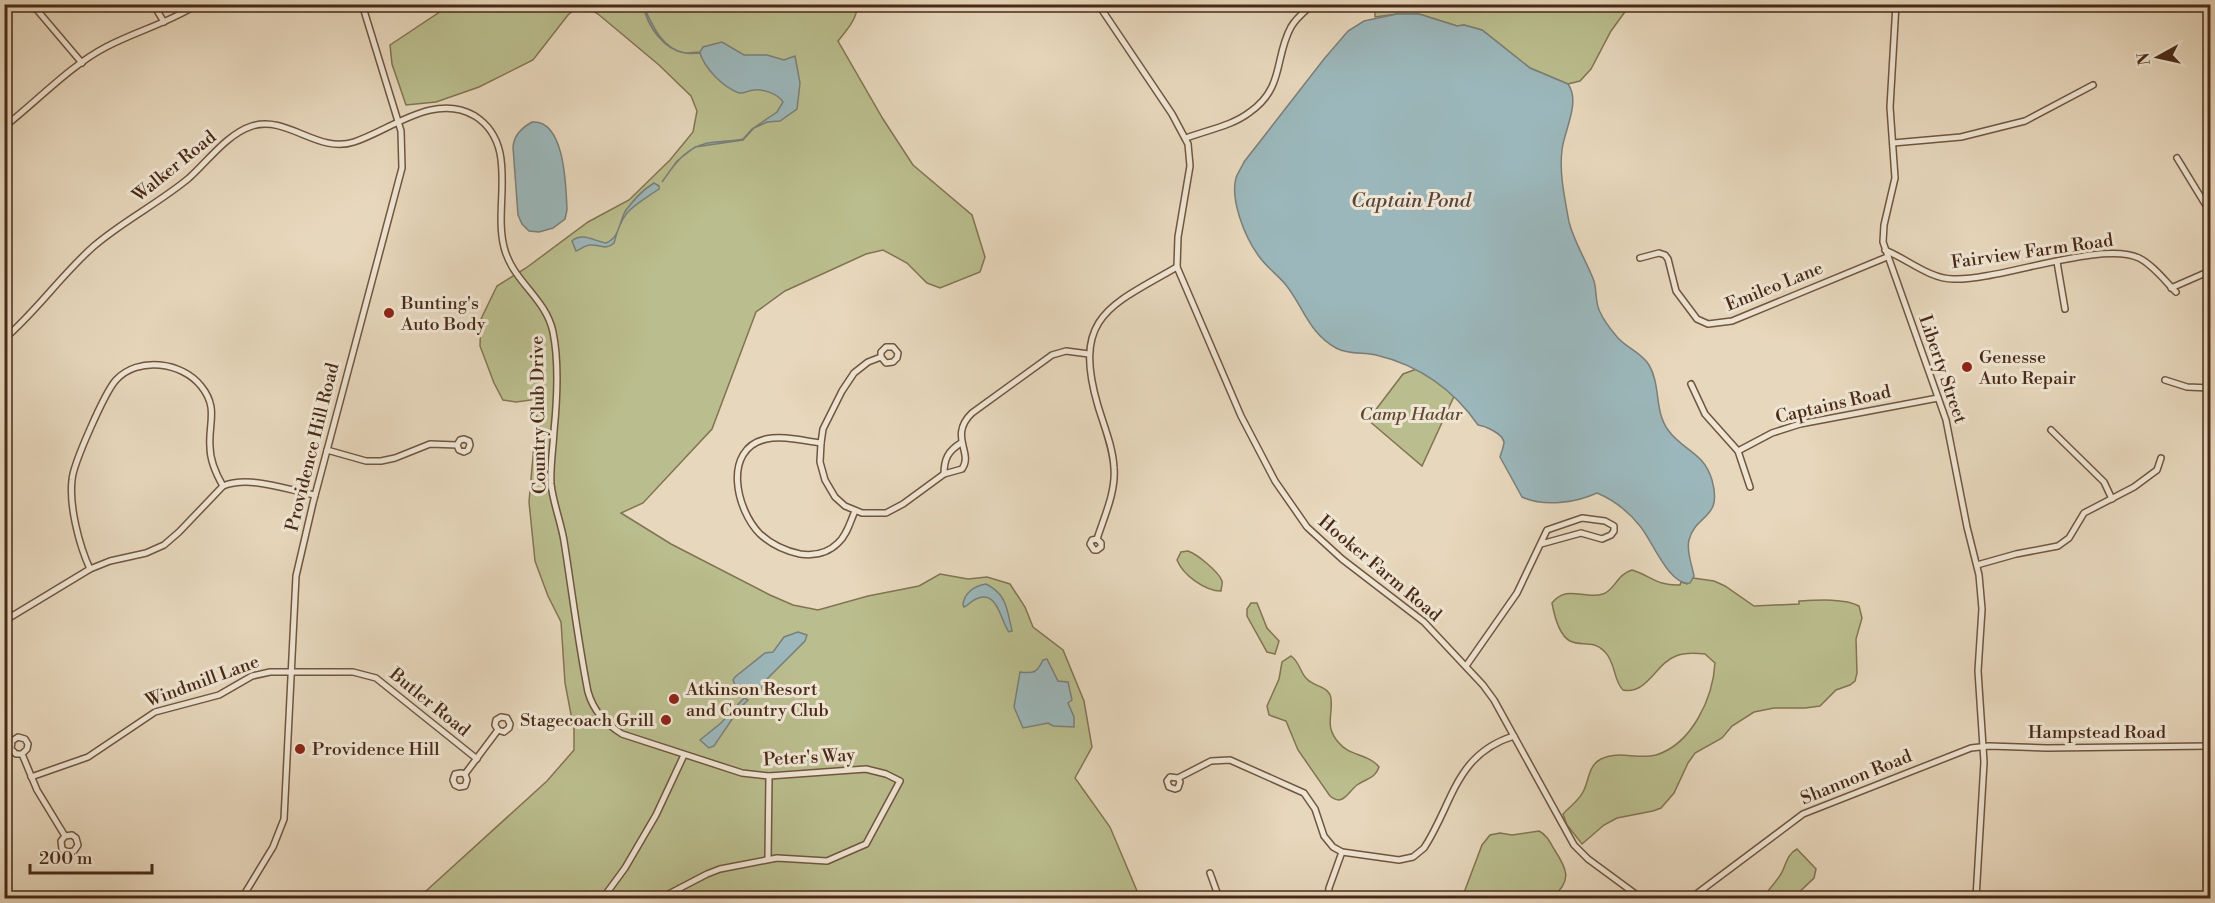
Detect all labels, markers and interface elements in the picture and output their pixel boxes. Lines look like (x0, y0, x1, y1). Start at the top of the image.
north arrow (2128, 27, 2188, 87)
text: N (2133, 51, 2155, 67)
street label: Walker Road (127, 125, 221, 208)
water label: Captain Pond (1351, 189, 1472, 214)
street label: Fairview Farm Road (1950, 229, 2115, 274)
street label: Emileo Lane (1722, 256, 1826, 316)
place label: Bunting's Auto Body (400, 292, 486, 336)
marker: Bunting's Auto Body (382, 306, 396, 320)
street label: Liberty Street (1913, 312, 1972, 427)
street label: Country Club Drive (526, 336, 551, 494)
place label: Genesse Auto Repair (1978, 346, 2076, 390)
street label: Providence Hill Road (280, 360, 345, 534)
marker: Genesse Auto Repair (1960, 360, 1974, 374)
street label: Captains Road (1773, 380, 1894, 429)
park label: Camp Hadar (1360, 403, 1463, 426)
street label: Hooker Farm Road (1313, 510, 1447, 627)
street label: Windmill Lane (141, 650, 262, 713)
street label: Butler Road (384, 662, 475, 742)
place label: Atkinson Resort and Country Club (685, 678, 829, 722)
marker: Atkinson Resort and Country Club (667, 692, 681, 706)
place label: Stagecoach Grill (520, 709, 655, 732)
marker: Stagecoach Grill (659, 713, 673, 727)
street label: Hampstead Road (2028, 721, 2167, 744)
place label: Providence Hill (312, 738, 440, 761)
marker: Providence Hill (293, 742, 307, 756)
street label: Peter's Way (763, 744, 856, 771)
street label: Shannon Road (1797, 744, 1916, 810)
scale bar (30, 837, 152, 875)
text: 200 m (39, 847, 93, 870)

